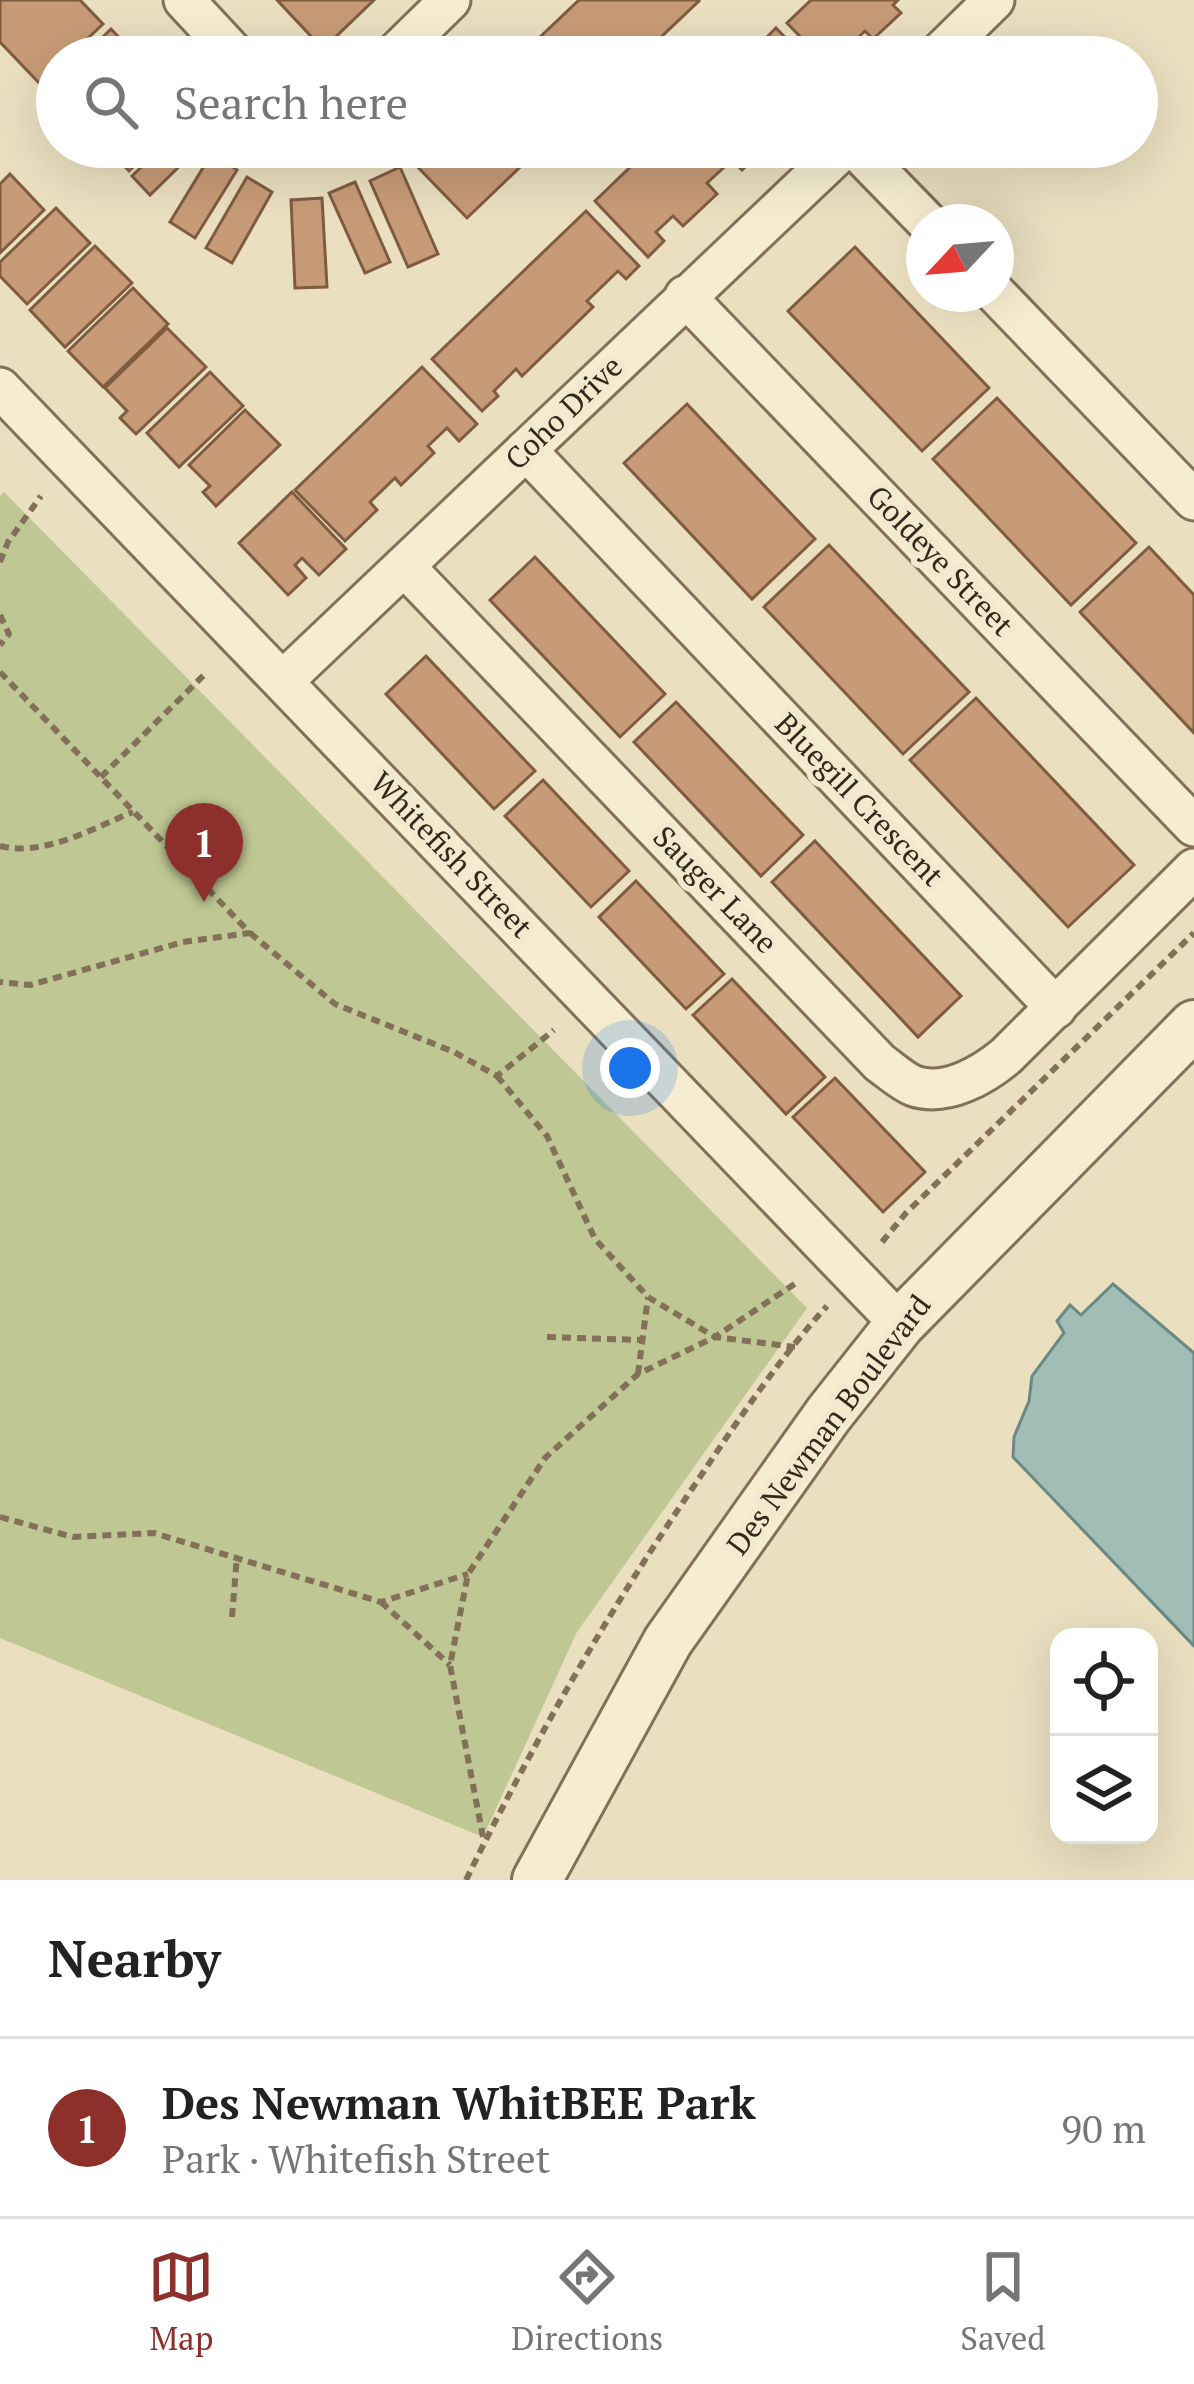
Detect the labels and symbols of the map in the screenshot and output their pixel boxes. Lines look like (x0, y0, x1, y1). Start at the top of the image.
north arrow (906, 204, 1014, 312)
street label: Coho Drive (496, 346, 631, 478)
street label: Goldeye Street (859, 476, 1023, 644)
street label: Bluegill Crescent (767, 704, 953, 895)
street label: Whitefish Street (362, 762, 541, 946)
pin: 1 (165, 803, 243, 902)
street label: Sauger Lane (645, 817, 787, 962)
your location (600, 1038, 660, 1098)
street label: Des Newman Boulevard (717, 1286, 939, 1563)

